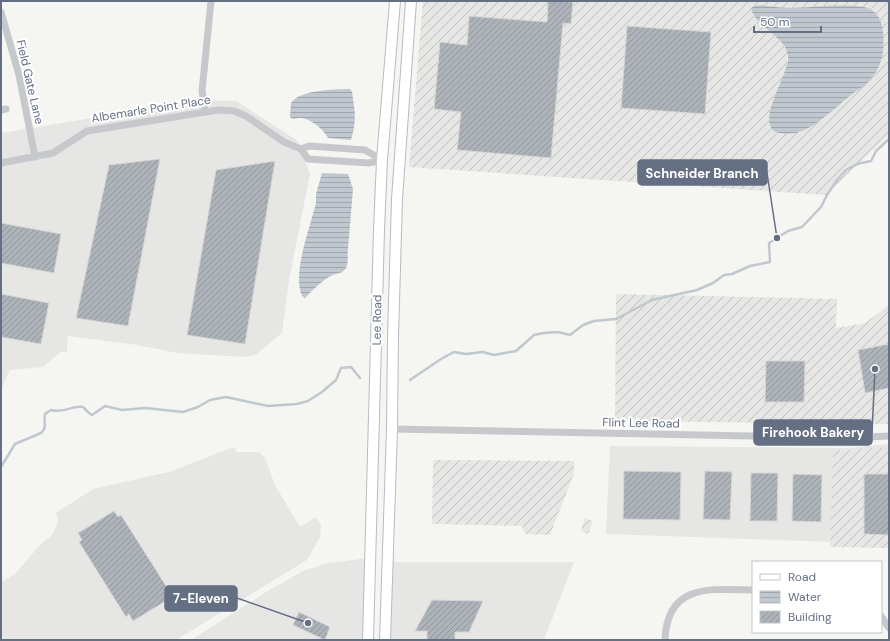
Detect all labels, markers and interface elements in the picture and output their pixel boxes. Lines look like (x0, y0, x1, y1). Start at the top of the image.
scale bar (754, 8, 821, 34)
text: 50 m (760, 14, 789, 30)
street label: Field Gate Lane (13, 38, 48, 126)
street label: Albemarle Point Place (90, 92, 212, 126)
callout: Schneider Branch (638, 160, 767, 185)
text: Schneider Branch (645, 165, 759, 182)
street label: Lee Road (369, 294, 385, 346)
street label: Flint Lee Road (602, 414, 680, 432)
callout: Firehook Bakery (754, 420, 872, 445)
text: Firehook Bakery (762, 424, 864, 441)
legend (752, 561, 882, 633)
text: Road (788, 569, 816, 585)
callout: 7-Eleven (165, 586, 237, 611)
text: Water (788, 589, 822, 605)
text: 7-Eleven (173, 590, 229, 607)
text: Building (788, 609, 832, 625)

